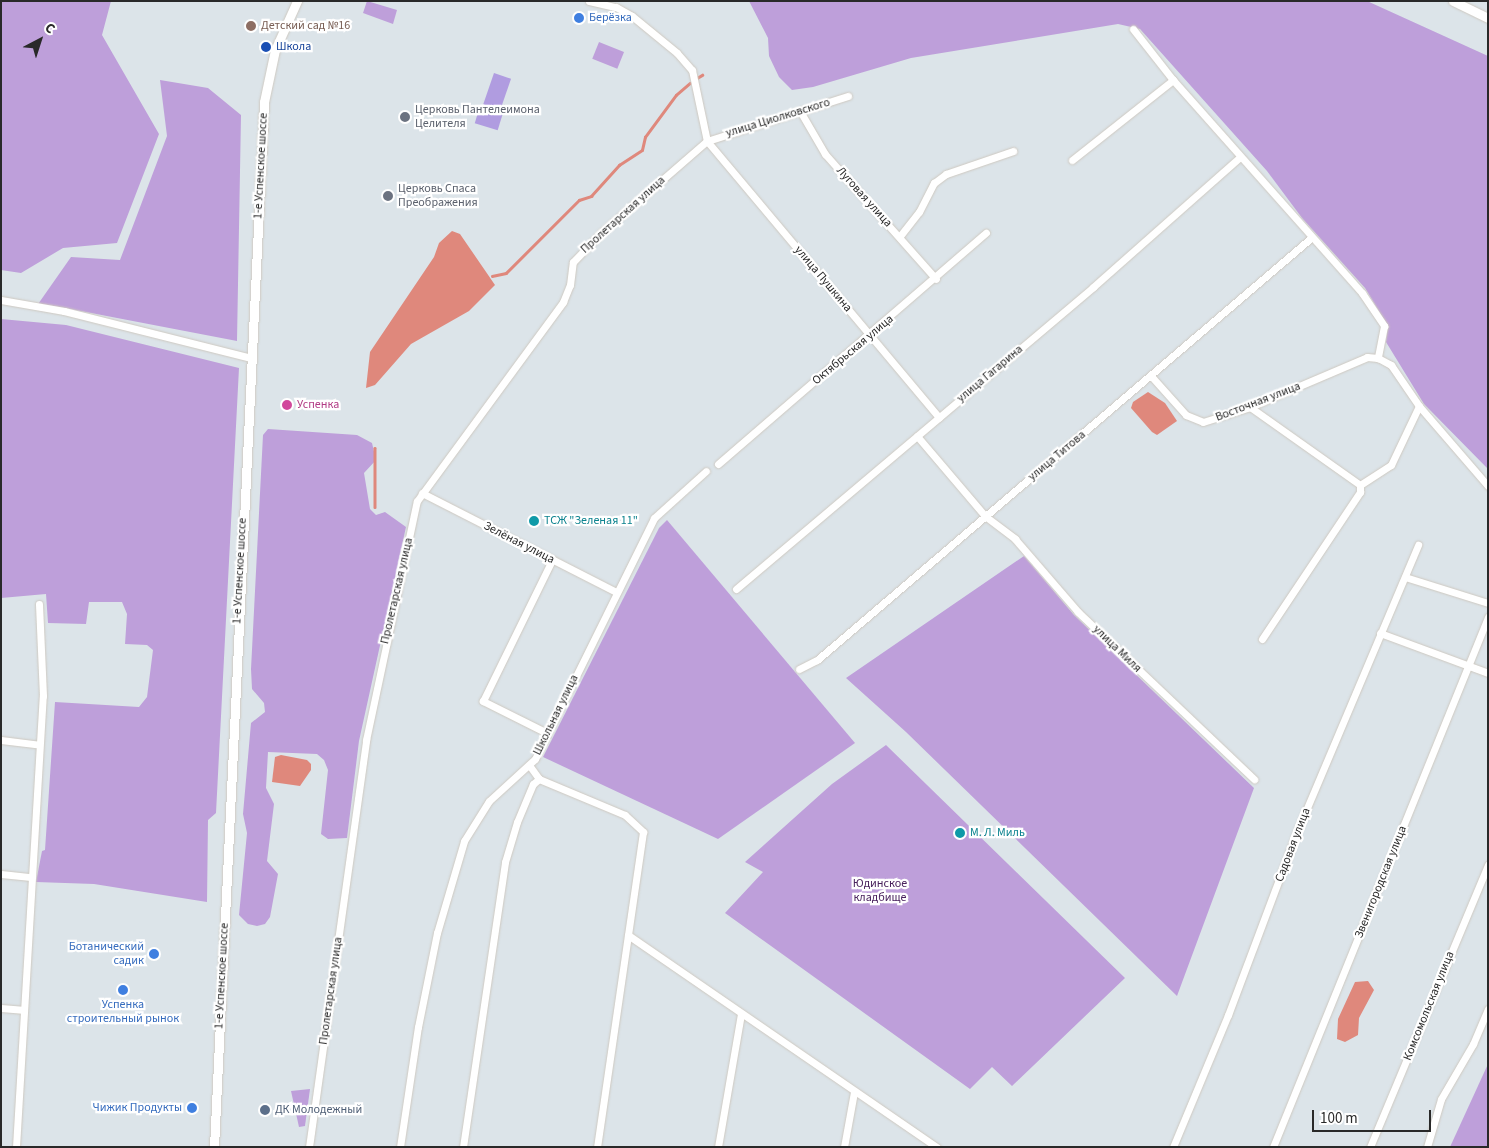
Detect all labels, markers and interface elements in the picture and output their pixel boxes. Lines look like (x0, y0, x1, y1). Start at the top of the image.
place label: Берёзка (589, 11, 632, 25)
marker: Берёзка (573, 12, 585, 24)
north arrow (15, 15, 65, 65)
text: С (40, 18, 59, 39)
place label: Детский сад №16 (261, 19, 350, 33)
marker: Детский сад №16 (245, 20, 257, 32)
place label: Школа (276, 40, 311, 54)
marker: Школа (260, 41, 272, 53)
street label: улица Циолковского (724, 95, 832, 141)
place label: Церковь Пантелеимона Целителя (415, 103, 540, 131)
marker: Церковь Пантелеимона Целителя (399, 111, 411, 123)
street label: 1-е Успенское шоссе (251, 112, 271, 220)
street label: Луговая улица (833, 164, 895, 230)
street label: Пролетарская улица (578, 173, 668, 257)
place label: Церковь Спаса Преображения (398, 182, 478, 210)
marker: Церковь Спаса Преображения (382, 190, 394, 202)
street label: улица Пушкина (791, 243, 855, 315)
street label: Октябрьская улица (810, 312, 896, 388)
street label: улица Гагарина (954, 342, 1026, 406)
street label: Восточная улица (1214, 379, 1302, 425)
place label: Успенка (297, 398, 339, 412)
marker: Успенка (281, 399, 293, 411)
street label: улица Титова (1025, 428, 1089, 484)
place label: ТСЖ "Зеленая 11" (544, 514, 638, 528)
marker: ТСЖ "Зеленая 11" (528, 515, 540, 527)
street label: 1-е Успенское шоссе (230, 517, 250, 625)
street label: Зелёная улица (481, 519, 557, 567)
street label: Пролетарская улица (378, 537, 416, 645)
street label: улица Миля (1090, 622, 1144, 676)
street label: Школьная улица (530, 672, 582, 758)
street label: Садовая улица (1272, 806, 1314, 884)
street label: Звенигородская улица (1352, 824, 1410, 940)
place label: М. Л. Миль (970, 826, 1025, 840)
marker: М. Л. Миль (954, 827, 966, 839)
park label: Юдинское кладбище (853, 877, 907, 905)
street label: 1-е Успенское шоссе (212, 922, 232, 1030)
street label: Пролетарская улица (316, 936, 346, 1046)
place label: Ботанический садик (69, 940, 144, 968)
marker: Ботанический садик (148, 948, 160, 960)
street label: Комсомольская улица (1401, 949, 1457, 1063)
marker: Успенка строительный рынок (117, 984, 129, 996)
place label: Успенка строительный рынок (67, 998, 179, 1026)
scale bar (1314, 1100, 1433, 1132)
place label: Чижик Продукты (92, 1101, 182, 1115)
marker: Чижик Продукты (186, 1102, 198, 1114)
place label: ДК Молодежный (275, 1103, 362, 1117)
marker: ДК Молодежный (259, 1104, 271, 1116)
text: 100 m (1320, 1108, 1358, 1129)

